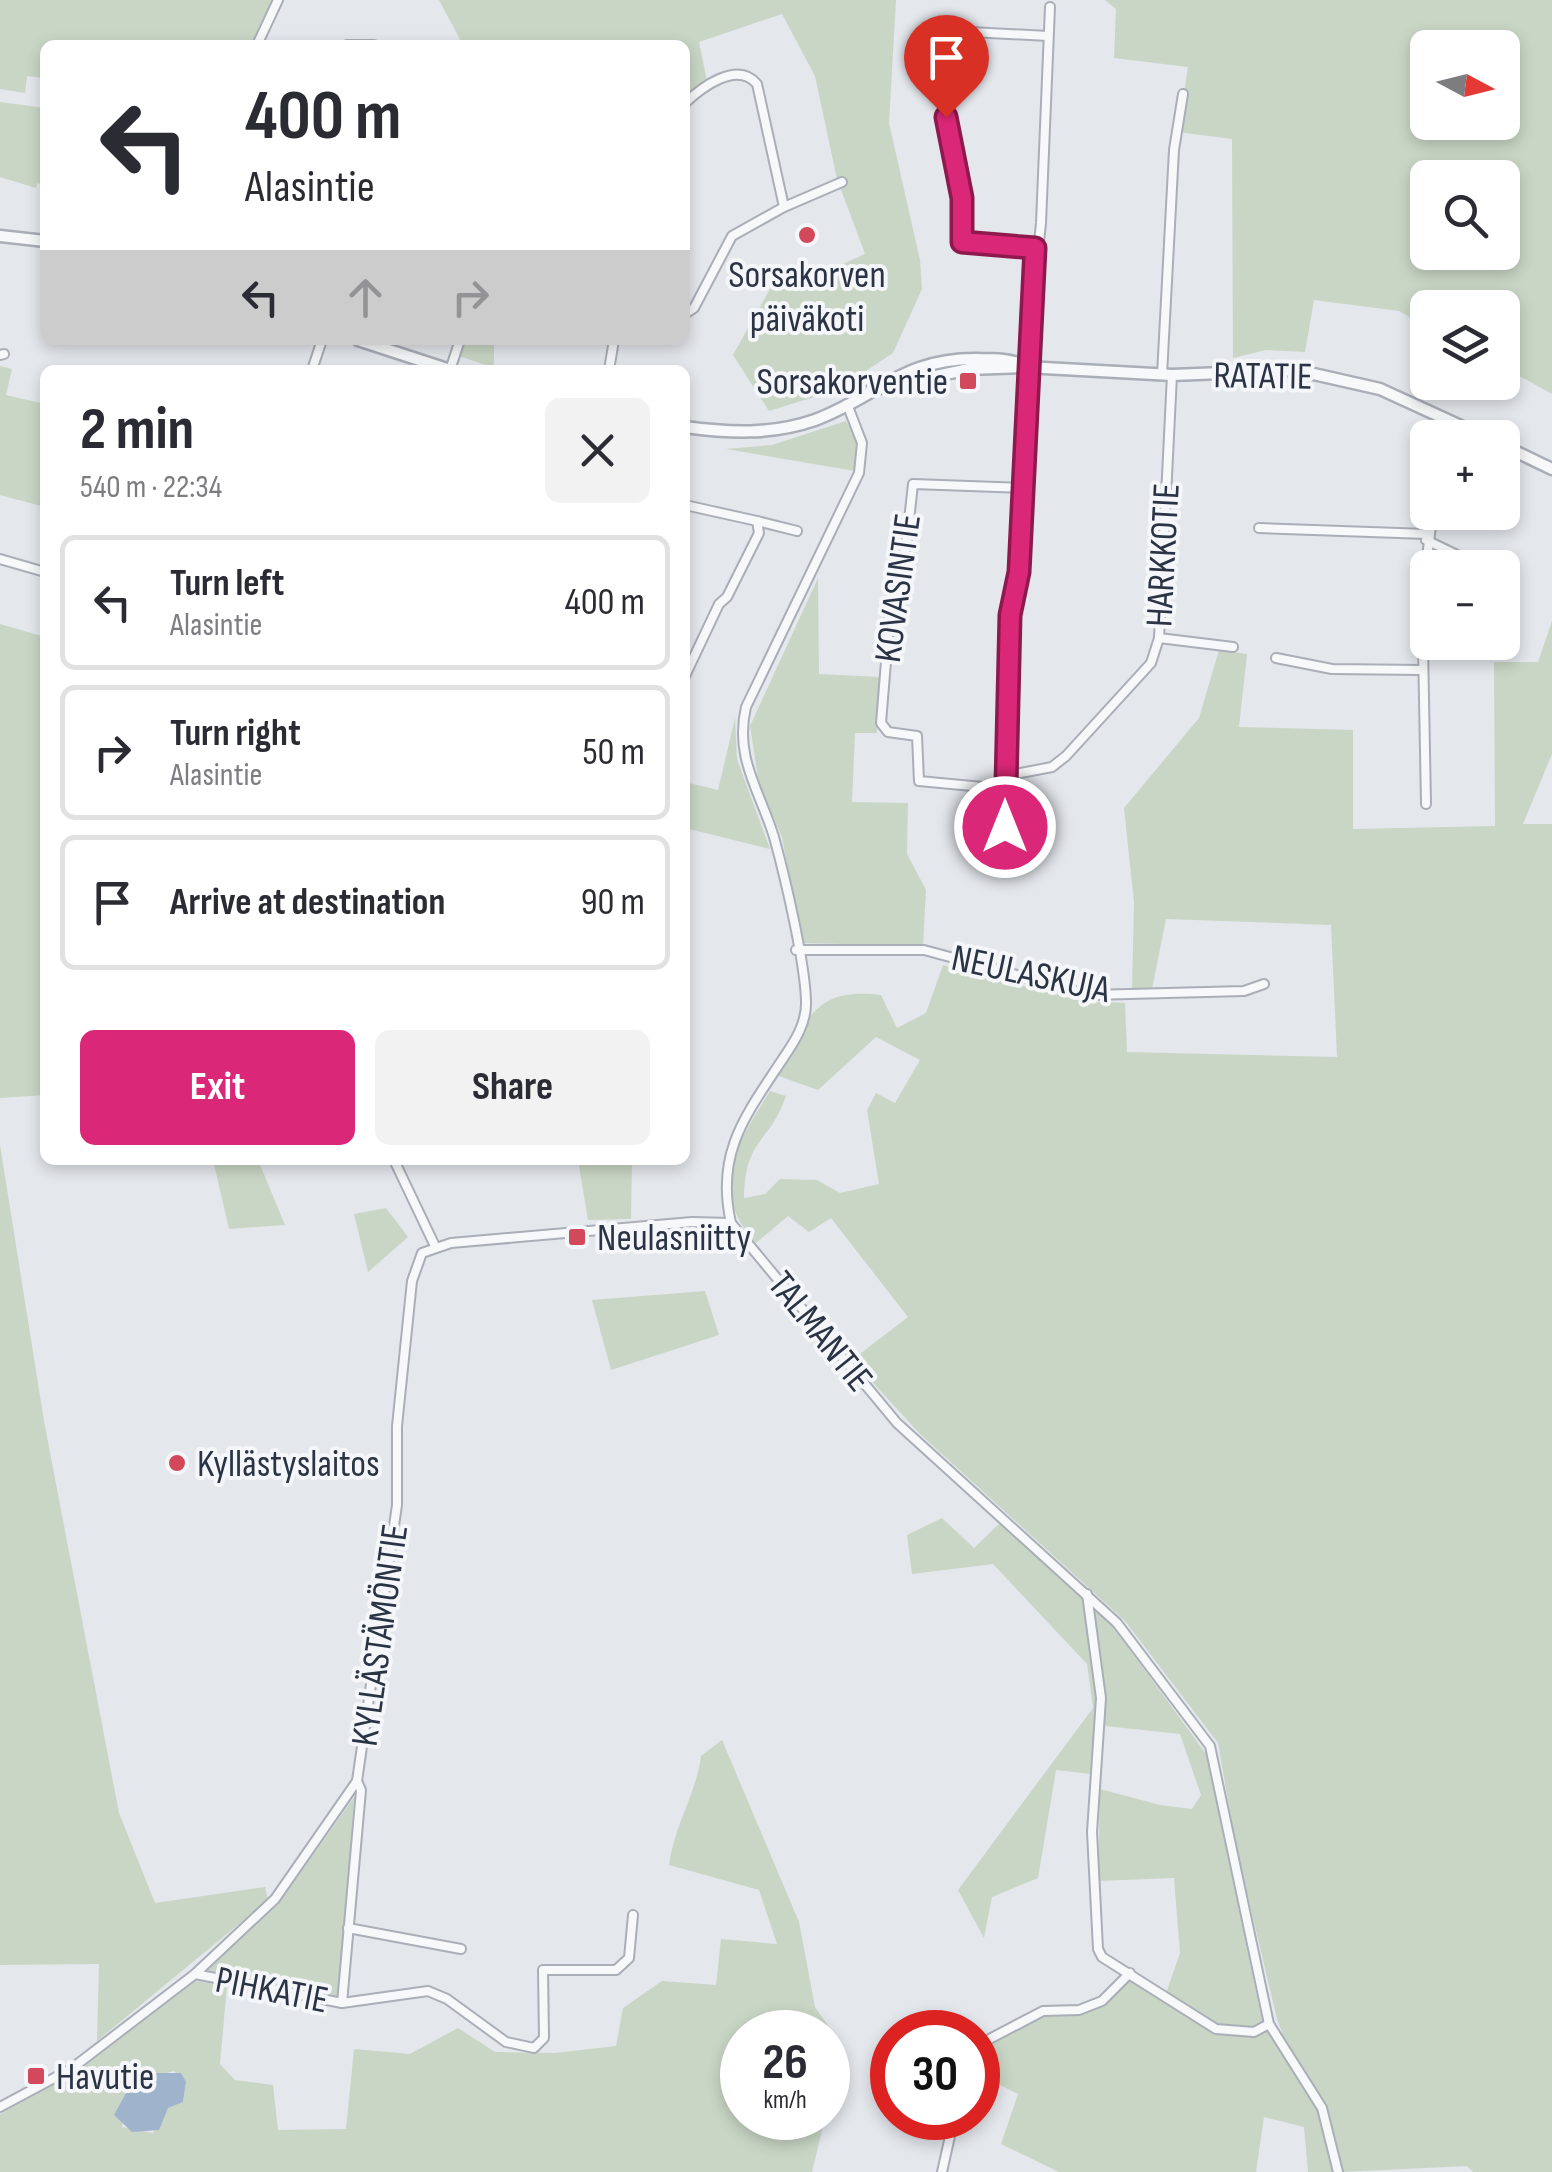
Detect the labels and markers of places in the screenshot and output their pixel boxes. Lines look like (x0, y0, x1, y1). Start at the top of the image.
pin (904, 15, 989, 118)
marker: Sorsakorven päiväkoti (796, 224, 818, 246)
place label: Sorsakorven päiväkoti (728, 253, 886, 342)
place label: Sorsakorventie (756, 360, 948, 405)
marker: Sorsakorventie (957, 370, 979, 392)
place label: Neulasniitty (597, 1216, 751, 1261)
marker: Neulasniitty (566, 1226, 588, 1248)
place label: Kyllästyslaitos (197, 1442, 380, 1487)
marker: Kyllästyslaitos (166, 1452, 188, 1474)
place label: Havutie (56, 2055, 154, 2100)
marker: Havutie (25, 2065, 47, 2087)

